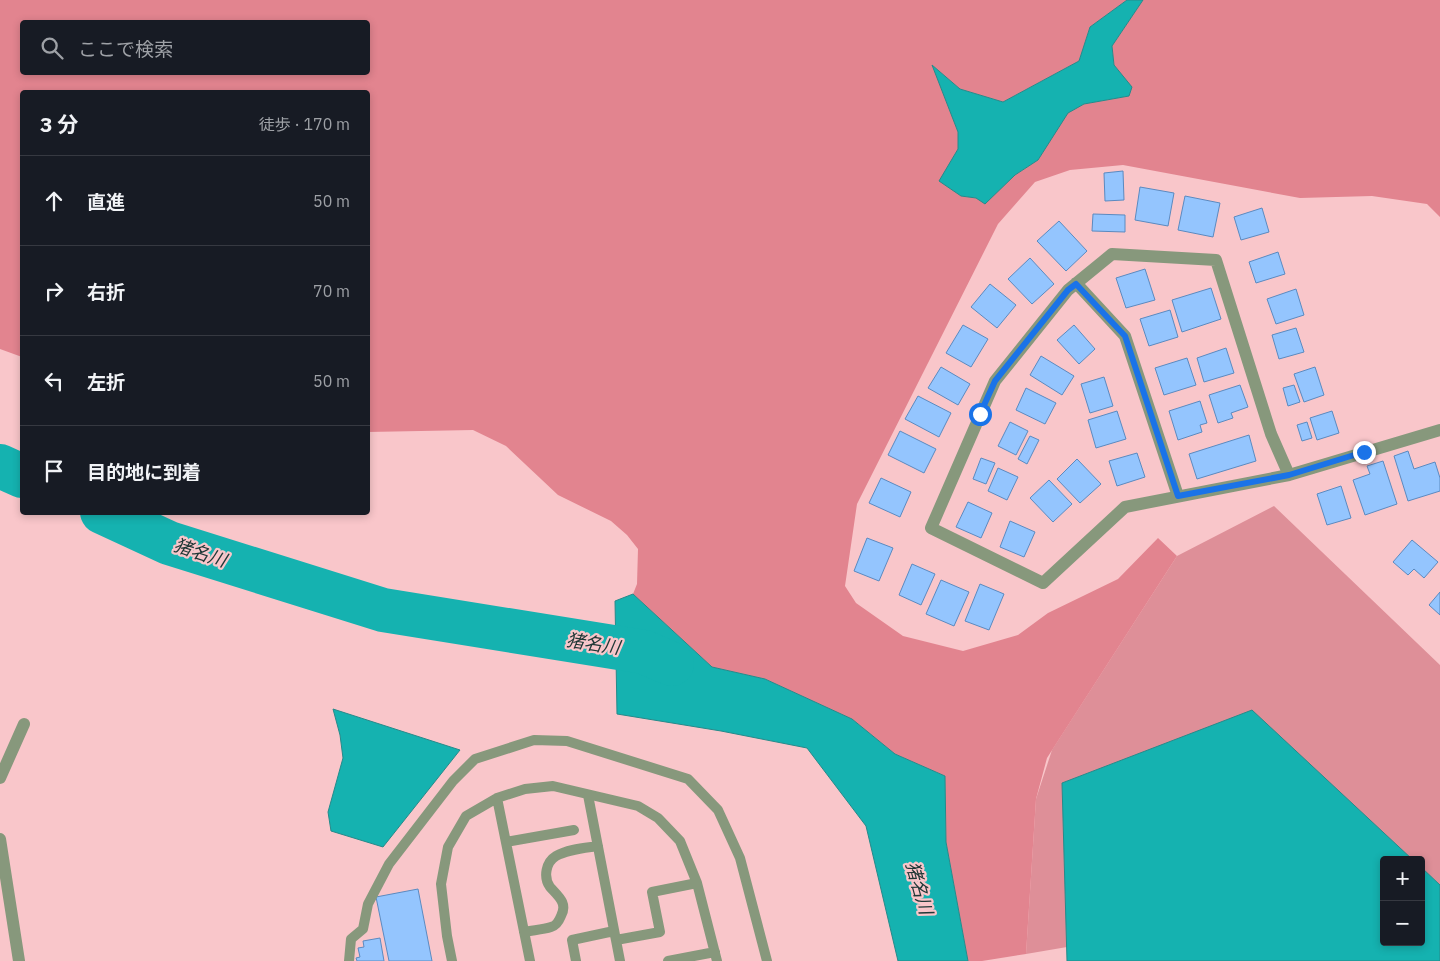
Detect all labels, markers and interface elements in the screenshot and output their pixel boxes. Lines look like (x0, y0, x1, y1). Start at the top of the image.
search box (20, 20, 370, 75)
icon: search (38, 34, 66, 62)
text: ここで検索 (78, 37, 173, 61)
text: 3 分 (40, 110, 79, 138)
text: 徒歩 · 170 m (259, 114, 350, 134)
icon: ahead (40, 187, 68, 215)
text: 直進 (87, 190, 125, 214)
text: 50 m (313, 191, 350, 211)
icon: right (40, 277, 68, 305)
text: 右折 (87, 280, 125, 304)
text: 70 m (313, 281, 350, 301)
icon: left (40, 367, 68, 395)
text: 左折 (87, 370, 125, 394)
text: 50 m (313, 371, 350, 391)
route start (969, 403, 992, 426)
route end (1353, 441, 1376, 464)
icon: arrive (40, 457, 68, 485)
text: 目的地に到着 (87, 460, 201, 484)
water label: 猪名川 (171, 533, 231, 572)
water label: 猪名川 (565, 628, 624, 659)
map controls (1380, 856, 1425, 946)
button: + (1380, 856, 1425, 901)
water label: 猪名川 (901, 859, 939, 919)
button: − (1380, 901, 1425, 946)

